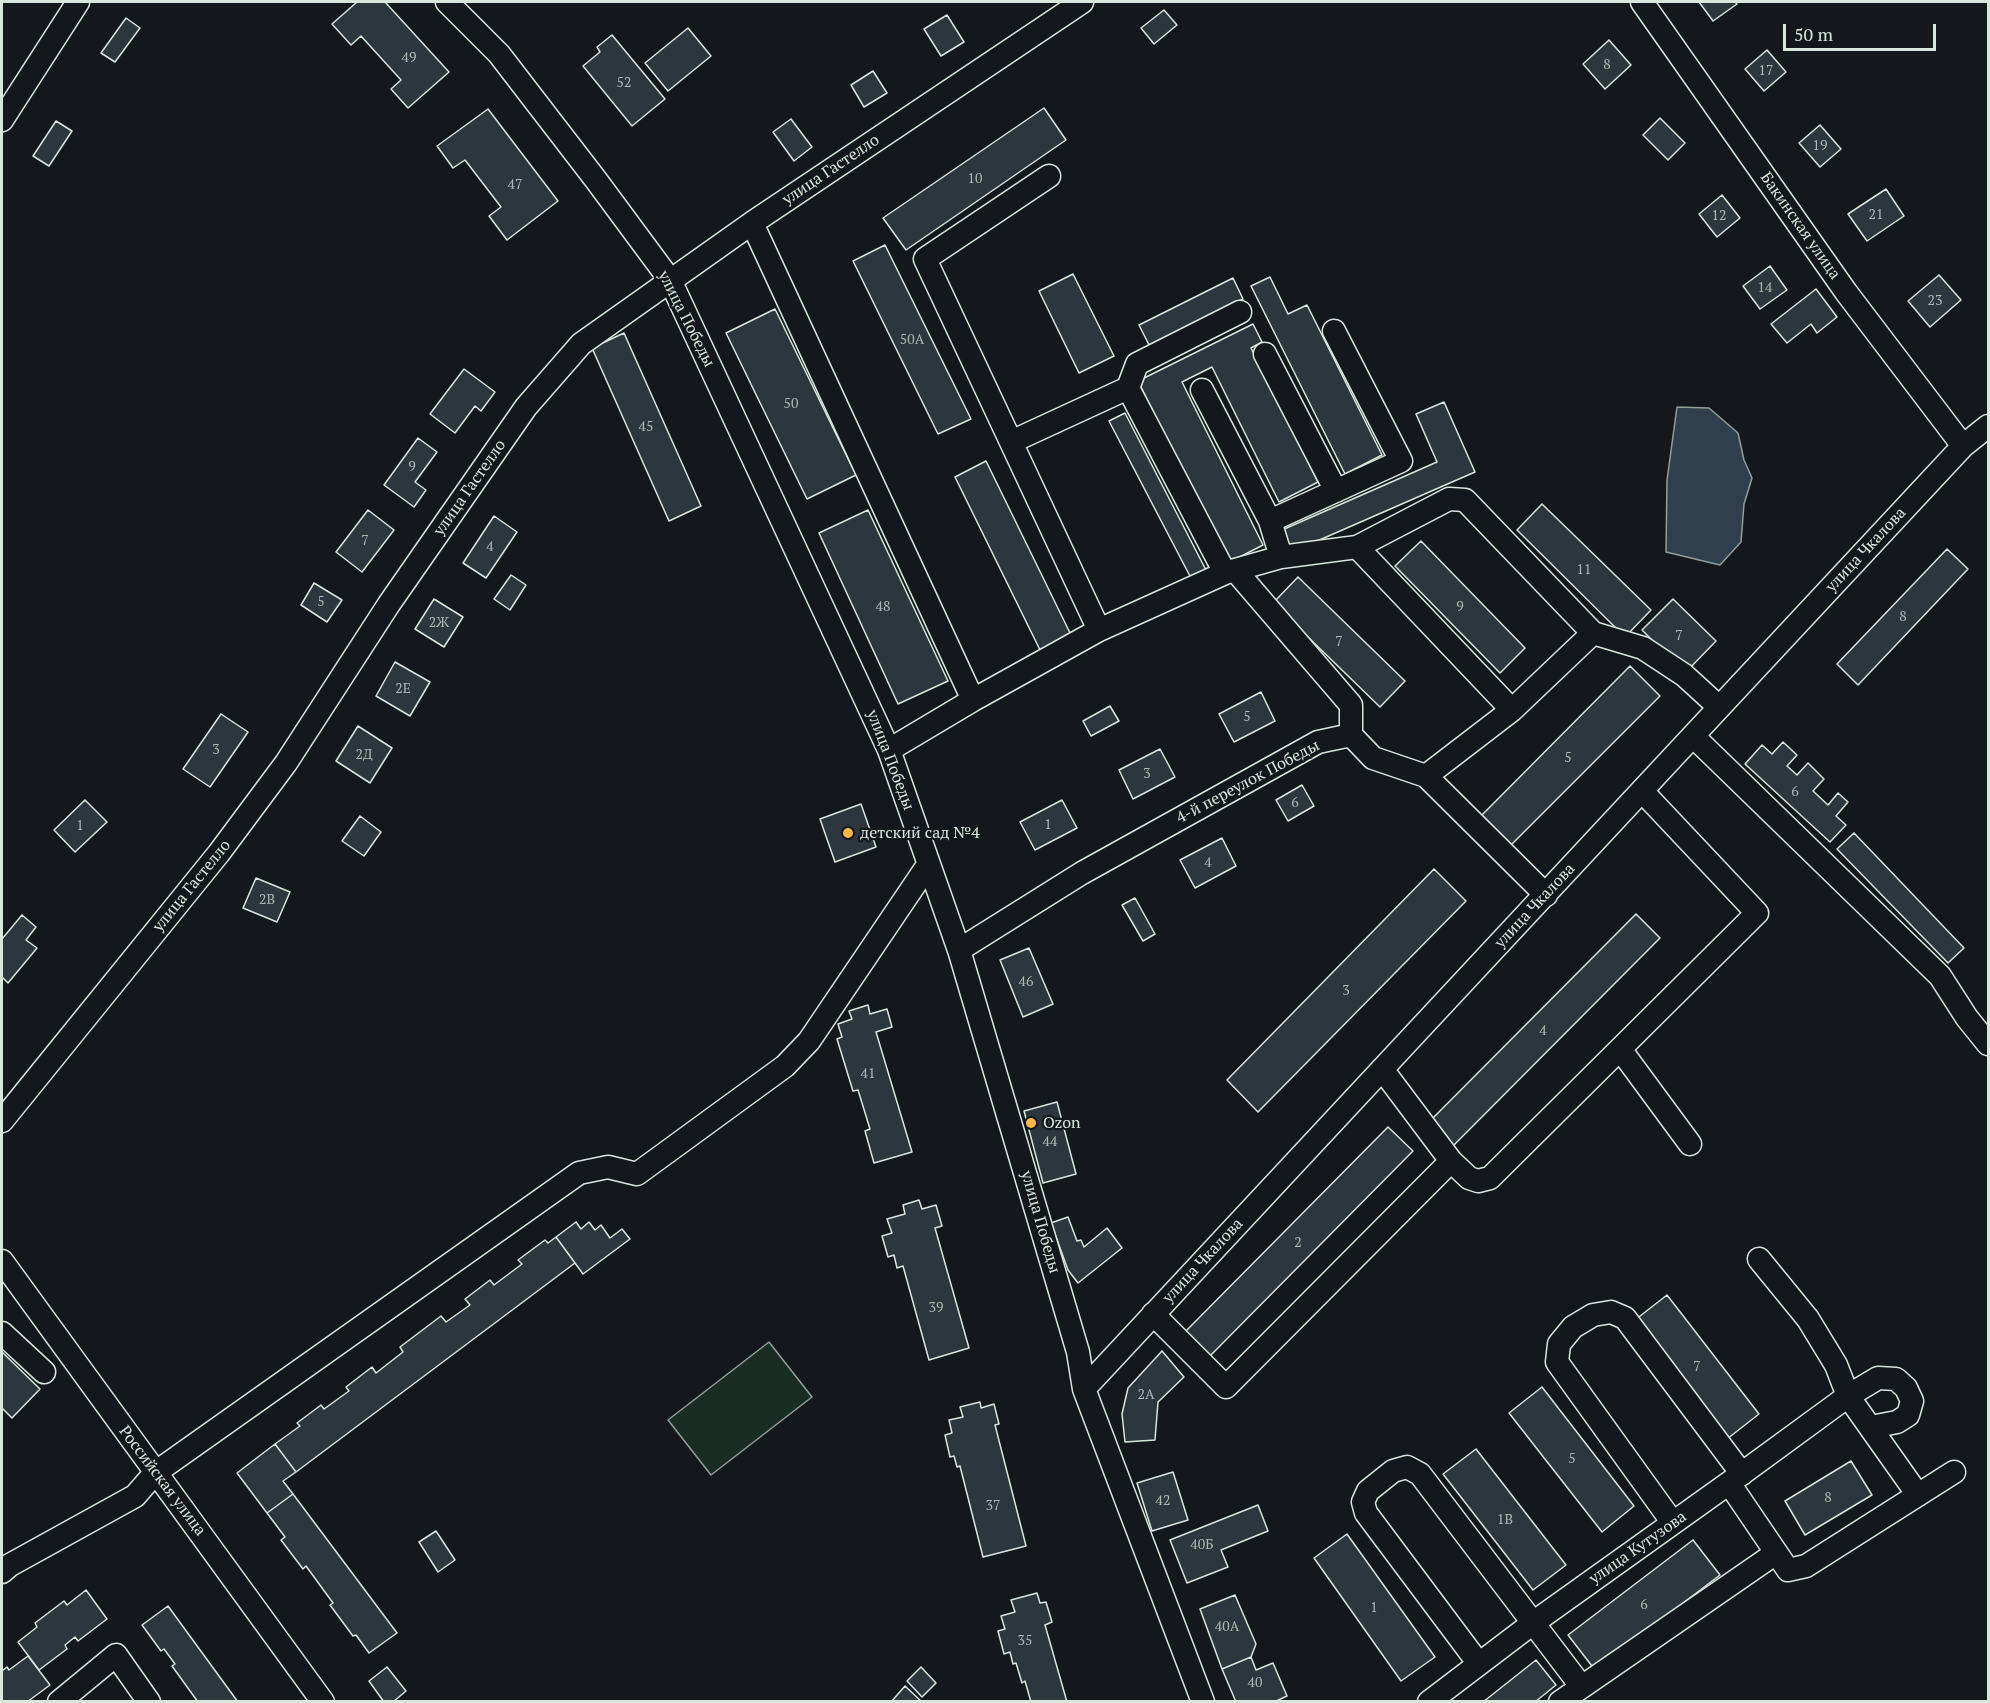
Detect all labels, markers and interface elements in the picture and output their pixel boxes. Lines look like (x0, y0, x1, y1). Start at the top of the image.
scale bar (1786, 12, 1939, 50)
text: 50 m (1794, 22, 1833, 46)
house number: 49 (402, 50, 416, 66)
house number: 8 (1603, 57, 1611, 73)
house number: 17 (1759, 63, 1773, 79)
house number: 52 (617, 75, 631, 91)
street label: улица Гастелло (779, 130, 883, 210)
house number: 19 (1813, 138, 1827, 154)
street label: Бакинская улица (1756, 169, 1844, 283)
house number: 10 (968, 171, 982, 187)
house number: 47 (508, 177, 522, 193)
house number: 21 (1869, 207, 1883, 223)
house number: 12 (1712, 208, 1726, 224)
street label: улица Победы (653, 267, 719, 371)
house number: 14 (1758, 280, 1772, 296)
house number: 23 (1928, 293, 1942, 309)
house number: 50А (900, 332, 924, 348)
house number: 50 (784, 396, 798, 412)
house number: 45 (639, 419, 653, 435)
street label: улица Гастелло (430, 436, 510, 540)
house number: 9 (408, 459, 416, 475)
street label: улица Чкалова (1822, 504, 1910, 596)
house number: 7 (361, 533, 369, 549)
house number: 4 (486, 539, 494, 555)
house number: 11 (1577, 562, 1591, 578)
house number: 5 (317, 594, 325, 610)
house number: 48 (876, 599, 890, 615)
house number: 9 (1456, 599, 1464, 615)
house number: 8 (1899, 609, 1907, 625)
house number: 2Ж (429, 615, 449, 631)
house number: 7 (1675, 628, 1683, 644)
house number: 7 (1335, 634, 1343, 650)
house number: 2Е (395, 681, 411, 697)
street label: улица Победы (862, 707, 918, 813)
house number: 5 (1243, 709, 1251, 725)
street label: 4-й переулок Победы (1173, 736, 1323, 828)
house number: 3 (212, 742, 220, 758)
house number: 2Д (355, 747, 373, 763)
house number: 5 (1564, 750, 1572, 766)
house number: 3 (1143, 766, 1151, 782)
house number: 6 (1791, 784, 1799, 800)
house number: 6 (1291, 795, 1299, 811)
house number: 1 (1044, 817, 1052, 833)
house number: 1 (76, 818, 84, 834)
place label: детский сад №4 (860, 823, 980, 843)
marker: детский сад №4 (841, 826, 855, 840)
street label: улица Гастелло (149, 836, 235, 936)
house number: 4 (1204, 855, 1212, 871)
street label: улица Чкалова (1491, 860, 1579, 952)
house number: 2В (259, 892, 275, 908)
house number: 46 (1019, 974, 1033, 990)
house number: 3 (1342, 983, 1350, 999)
house number: 4 (1539, 1023, 1547, 1039)
house number: 41 (861, 1066, 875, 1082)
place label: Ozon (1043, 1113, 1081, 1133)
marker: Ozon (1024, 1116, 1038, 1130)
house number: 44 (1043, 1134, 1057, 1150)
street label: улица Победы (1016, 1168, 1064, 1276)
street label: улица Чкалова (1159, 1215, 1247, 1307)
house number: 2 (1294, 1235, 1302, 1251)
house number: 39 (929, 1300, 943, 1316)
house number: 7 (1693, 1359, 1701, 1375)
house number: 2А (1137, 1387, 1155, 1403)
street label: Российская улица (114, 1422, 210, 1540)
house number: 5 (1568, 1451, 1576, 1467)
house number: 8 (1824, 1490, 1832, 1506)
house number: 42 (1156, 1493, 1170, 1509)
house number: 37 (986, 1498, 1000, 1514)
street label: улица Кутузова (1586, 1507, 1690, 1589)
house number: 1В (1497, 1512, 1513, 1528)
house number: 40Б (1190, 1537, 1214, 1553)
house number: 6 (1640, 1597, 1648, 1613)
house number: 1 (1370, 1600, 1378, 1616)
house number: 40А (1215, 1619, 1239, 1635)
house number: 35 (1018, 1633, 1032, 1649)
house number: 40 (1248, 1675, 1262, 1691)

